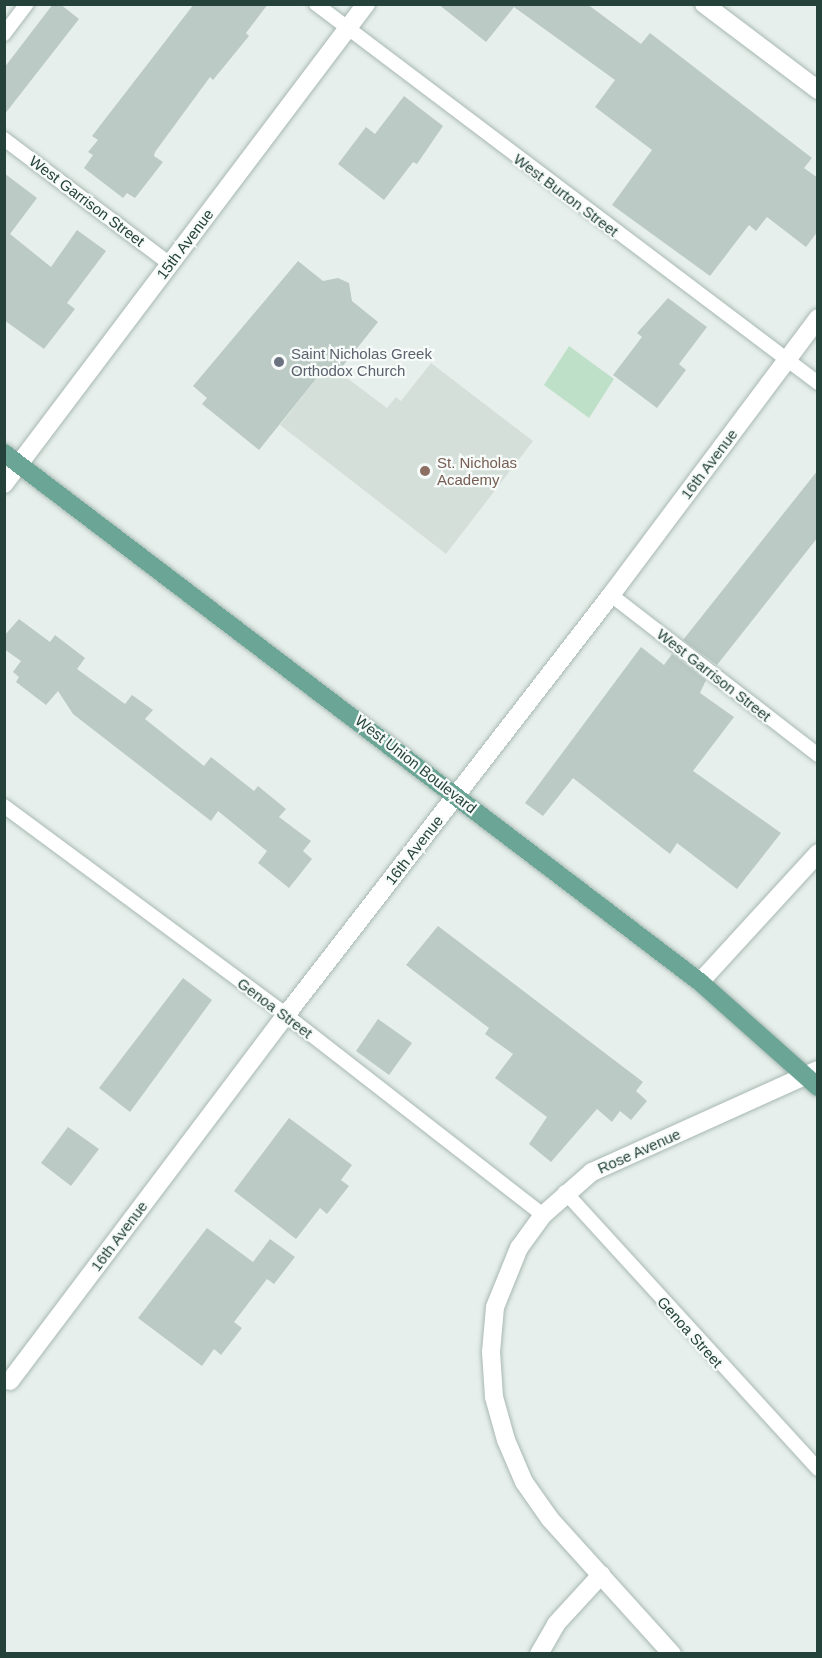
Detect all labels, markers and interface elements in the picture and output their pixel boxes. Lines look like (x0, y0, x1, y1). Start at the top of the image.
street label: West Burton Street (510, 150, 622, 240)
street label: West Garrison Street (26, 152, 148, 250)
street label: 15th Avenue (153, 205, 217, 283)
place label: Saint Nicholas Greek Orthodox Church (291, 344, 432, 379)
marker: Saint Nicholas Greek Orthodox Church (272, 355, 286, 369)
street label: 16th Avenue (677, 425, 741, 503)
place label: St. Nicholas Academy (437, 453, 517, 488)
marker: St. Nicholas Academy (418, 464, 432, 478)
street label: West Garrison Street (653, 625, 775, 725)
street label: West Union Boulevard (352, 711, 480, 817)
street label: 16th Avenue (381, 811, 447, 889)
street label: Genoa Street (234, 974, 316, 1042)
street label: Rose Avenue (594, 1125, 684, 1177)
street label: 16th Avenue (87, 1197, 151, 1275)
street label: Genoa Street (653, 1293, 727, 1371)

